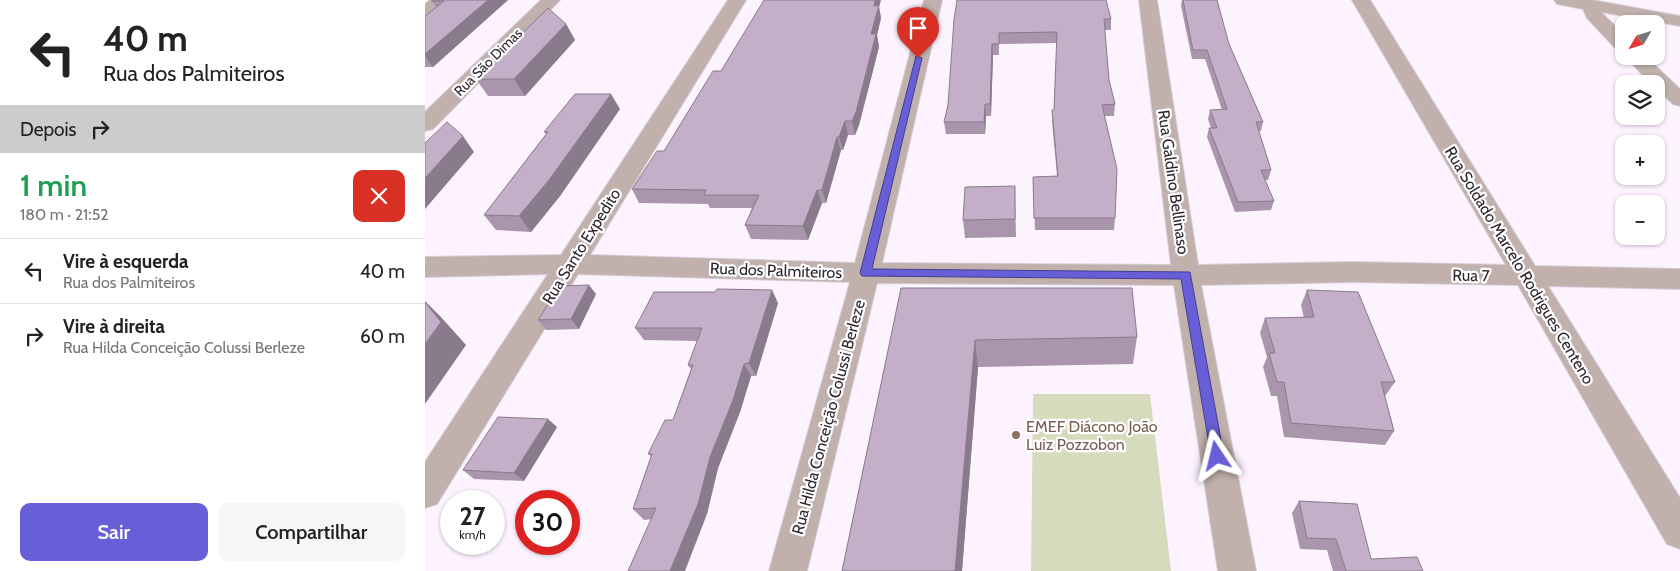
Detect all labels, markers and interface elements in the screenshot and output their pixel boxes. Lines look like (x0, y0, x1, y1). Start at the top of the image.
pin (897, 7, 939, 58)
icon: arrive (904, 14, 932, 42)
north arrow (1615, 15, 1665, 65)
map controls (1615, 15, 1665, 245)
text: 40 m (103, 17, 188, 60)
icon: left (20, 20, 85, 85)
street label: Rua São Dimas (450, 24, 526, 100)
text: Rua dos Palmiteiros (103, 60, 285, 87)
button: layers (1615, 75, 1665, 125)
street label: Rua Galdino Bellinaso (1154, 109, 1193, 256)
icon: right (86, 115, 114, 143)
text: Depois (20, 118, 76, 141)
button: + (1615, 135, 1665, 185)
street label: Rua Soldado Marcelo Rodrigues Centeno (1441, 143, 1598, 388)
text: 1 min (20, 167, 87, 204)
button: close (353, 170, 405, 222)
street label: Rua Santo Expedito (538, 185, 625, 308)
button: − (1615, 195, 1665, 245)
text: 180 m · 21:52 (20, 205, 109, 224)
text: Vire à esquerda (63, 250, 189, 273)
icon: left (20, 257, 48, 285)
street label: Rua dos Palmiteiros (710, 259, 843, 282)
text: 40 m (360, 260, 405, 283)
street label: Rua 7 (1452, 266, 1490, 285)
text: Rua dos Palmiteiros (63, 273, 195, 292)
street label: Rua Hilda Conceição Colussi Berleze (788, 298, 869, 536)
text: Vire à direita (63, 315, 165, 338)
icon: right (20, 322, 48, 350)
text: 60 m (360, 325, 405, 348)
text: Rua Hilda Conceição Colussi Berleze (63, 338, 305, 357)
place label: EMEF Diácono João Luiz Pozzobon (1026, 417, 1158, 454)
marker: EMEF Diácono João Luiz Pozzobon (1010, 429, 1022, 441)
position arrow (1190, 429, 1242, 481)
speed limit sign: 30 (515, 490, 580, 555)
text: 27 (460, 501, 485, 531)
button: Sair (20, 503, 208, 561)
button: Compartilhar (218, 503, 405, 561)
text: km/h (459, 527, 486, 542)

